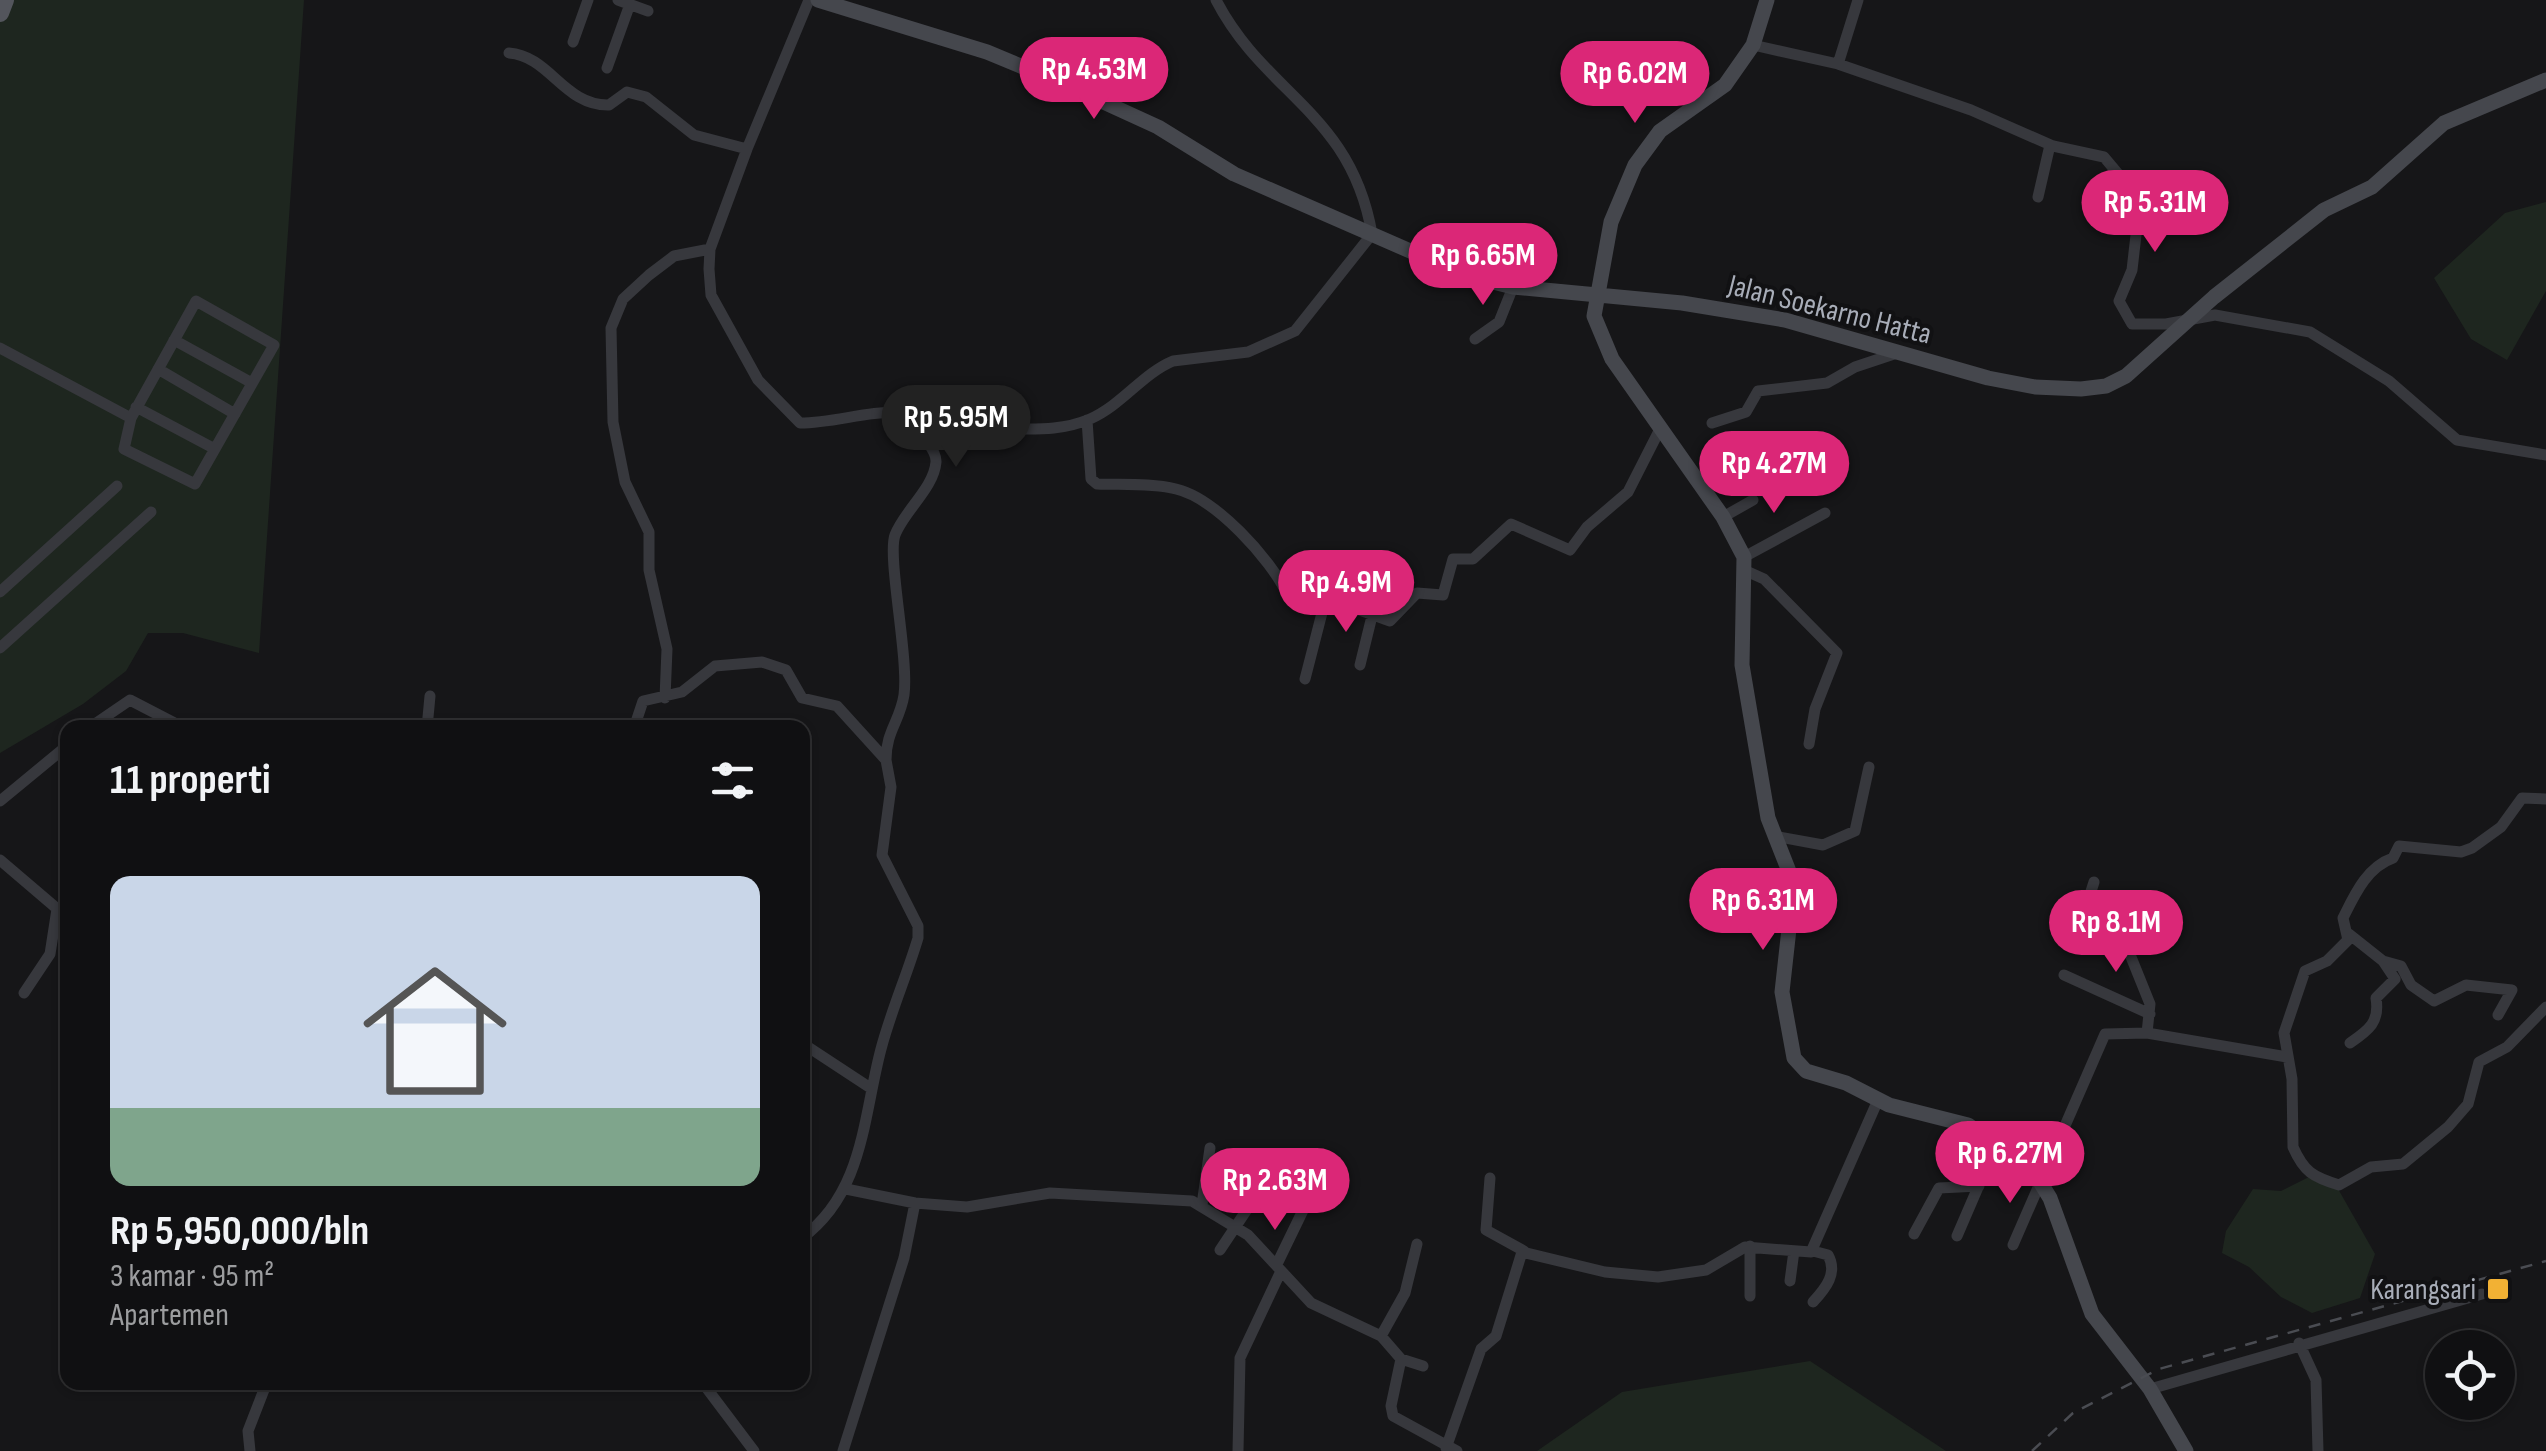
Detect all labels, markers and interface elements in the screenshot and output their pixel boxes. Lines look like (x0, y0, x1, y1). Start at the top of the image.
pin: Rp 4.53M (991, 37, 1197, 122)
pin: Rp 6.02M (1532, 41, 1738, 126)
text: Rp 4.53M (1041, 50, 1147, 89)
text: Rp 6.02M (1582, 54, 1688, 93)
pin: Rp 5.31M (2052, 170, 2258, 255)
text: Rp 5.31M (2104, 183, 2206, 222)
pin: Rp 6.65M (1380, 223, 1586, 308)
text: Rp 6.65M (1430, 236, 1536, 275)
street label: Jalan Soekarno Hatta (1724, 267, 1935, 353)
pin: Rp 5.95M (853, 385, 1059, 470)
text: Rp 5.95M (904, 398, 1008, 437)
pin: Rp 4.27M (1671, 431, 1877, 516)
text: Rp 4.27M (1721, 444, 1827, 483)
pin: Rp 4.9M (1254, 550, 1438, 635)
text: Rp 4.9M (1300, 563, 1392, 602)
icon: filters (705, 753, 760, 808)
text: 11 properti (110, 755, 271, 806)
pin: Rp 6.31M (1660, 868, 1866, 953)
text: Rp 6.31M (1711, 881, 1815, 920)
pin: Rp 8.1M (2024, 890, 2208, 975)
text: Rp 8.1M (2071, 903, 2161, 942)
icon: home (345, 941, 525, 1121)
pin: Rp 6.27M (1907, 1121, 2113, 1206)
text: Rp 6.27M (1957, 1134, 2063, 1173)
pin: Rp 2.63M (1172, 1148, 1378, 1233)
text: Rp 2.63M (1223, 1161, 1327, 1200)
text: Rp 5,950,000/bln (110, 1206, 369, 1257)
text: 3 kamar · 95 m² (110, 1257, 274, 1296)
place label: Karangsari (2370, 1272, 2476, 1308)
marker: Karangsari (2485, 1276, 2511, 1302)
text: Apartemen (110, 1296, 229, 1335)
map controls (2425, 1330, 2515, 1420)
button: locate (2425, 1330, 2515, 1420)

